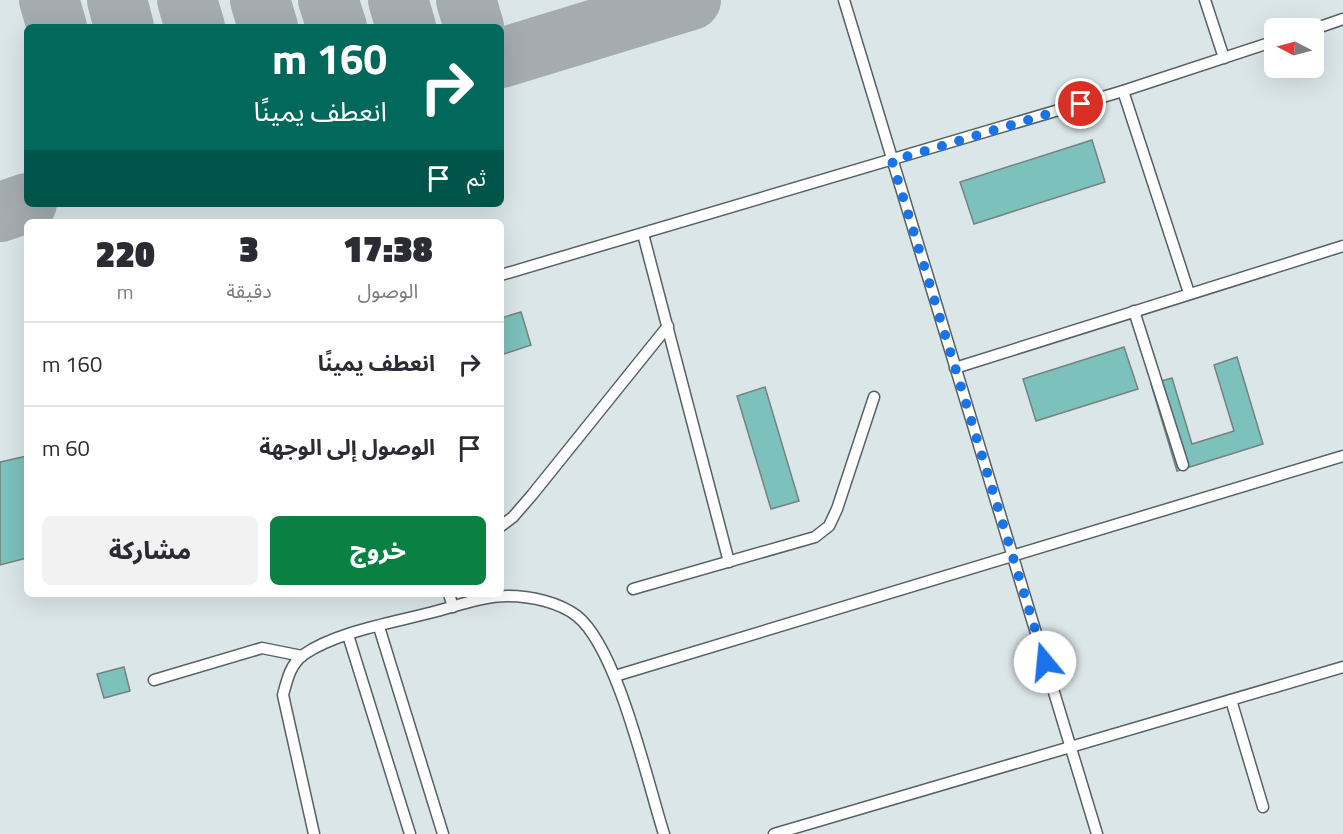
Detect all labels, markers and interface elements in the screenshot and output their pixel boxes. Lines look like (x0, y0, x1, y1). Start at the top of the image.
north arrow (1264, 18, 1324, 78)
map controls (1264, 18, 1324, 78)
text: 160 m (272, 26, 387, 90)
icon: right (408, 48, 486, 126)
pin (1055, 78, 1106, 129)
icon: arrive (1064, 87, 1097, 120)
text: انعطف يمينًا (254, 90, 387, 131)
text: ثم (467, 161, 486, 195)
icon: arrive (422, 162, 455, 195)
text: 3 (239, 221, 259, 276)
text: 17:38 (343, 221, 433, 276)
text: 220 (95, 226, 155, 281)
text: دقيقة (226, 275, 272, 306)
text: الوصول (357, 275, 418, 306)
text: m (117, 276, 133, 307)
text: انعطف يمينًا (318, 346, 435, 380)
text: 160 m (42, 347, 102, 381)
icon: right (453, 348, 486, 381)
text: الوصول إلى الوجهة (259, 430, 435, 464)
text: 60 m (42, 431, 90, 465)
icon: arrive (453, 432, 486, 465)
button: مشاركة (42, 516, 258, 585)
button: خروج (270, 516, 486, 585)
position arrow (1013, 630, 1077, 694)

